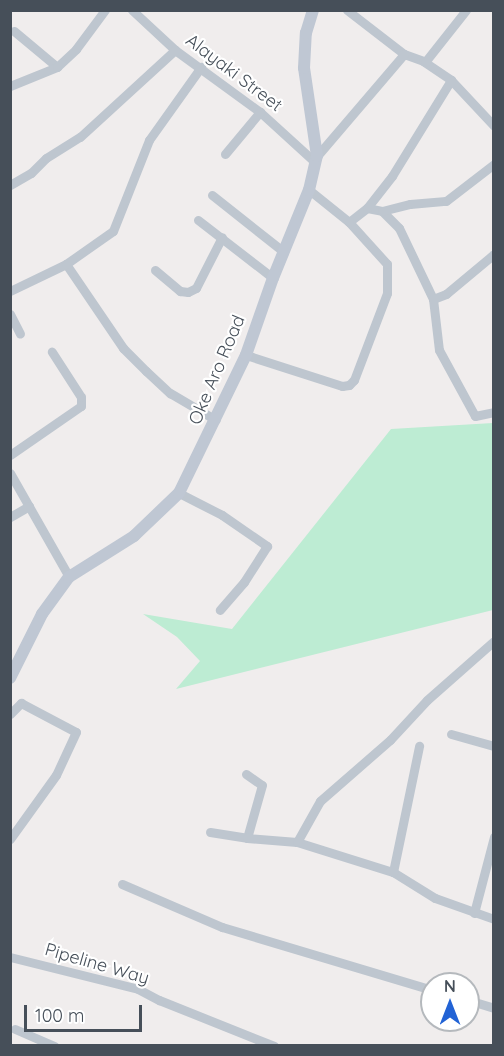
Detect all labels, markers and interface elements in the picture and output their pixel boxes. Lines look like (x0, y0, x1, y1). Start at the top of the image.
street label: Alayaki Street (181, 30, 287, 116)
street label: Oke Aro Road (184, 312, 250, 428)
street label: Pipeline Way (42, 939, 152, 989)
north arrow (420, 972, 480, 1032)
text: N (444, 976, 456, 996)
scale bar (27, 993, 146, 1031)
text: 100 m (35, 1004, 84, 1027)

